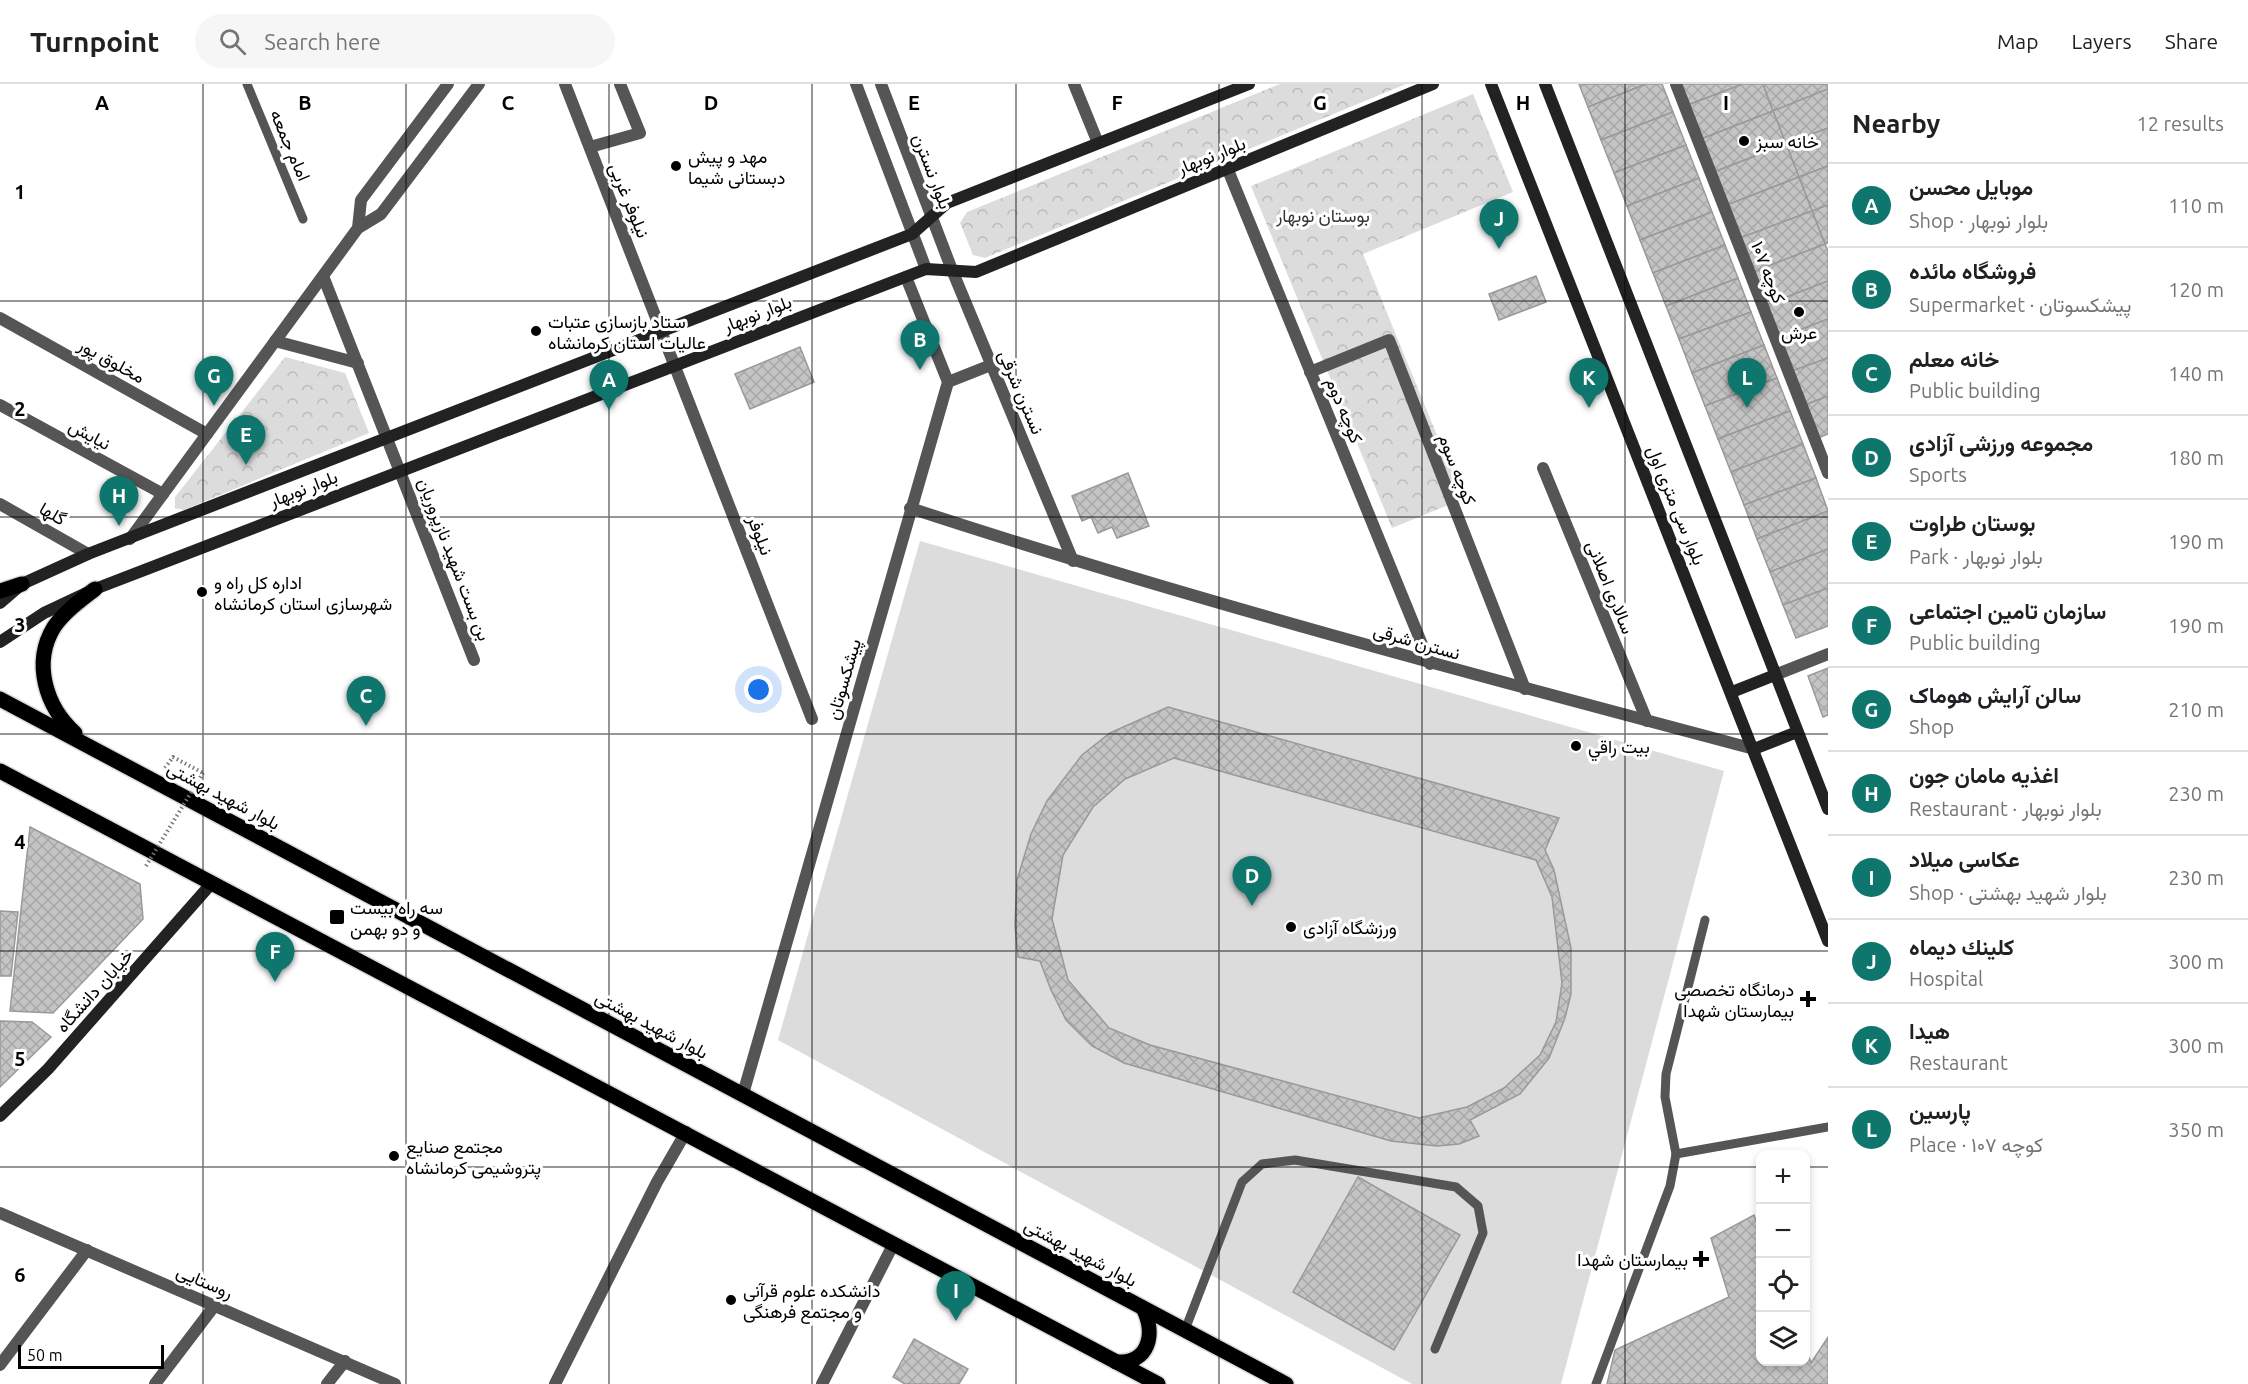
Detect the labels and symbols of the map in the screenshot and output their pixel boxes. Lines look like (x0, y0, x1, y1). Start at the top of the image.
text: A (95, 91, 109, 114)
text: B (298, 91, 312, 114)
text: C (502, 91, 515, 114)
text: D (704, 91, 718, 114)
text: E (908, 91, 920, 114)
text: F (1111, 91, 1123, 114)
text: G (1313, 91, 1327, 114)
text: H (1516, 91, 1530, 114)
text: I (1723, 91, 1729, 114)
street label: امام جمعه (264, 106, 315, 185)
street label: بلوار نسترن (908, 131, 956, 212)
place label: خانه سبز (1755, 131, 1819, 153)
street label: بلوار نوبهار (1173, 132, 1249, 180)
marker: خانه سبز (1737, 134, 1751, 148)
place label: مهد و پیش دبستانی شیما (688, 146, 785, 189)
marker: مهد و پیش دبستانی شیما (669, 159, 683, 173)
street label: نیلوفر غربی (604, 160, 654, 241)
text: 1 (14, 180, 26, 203)
pin: J (1480, 200, 1518, 249)
park label: بوستان نوبهار (1275, 205, 1370, 227)
street label: کوچه ۱۰۷ (1745, 238, 1790, 307)
street label: بلوار نوبهار (719, 291, 795, 337)
marker: عرش (1792, 305, 1806, 319)
place label: ستاد بازسازی عتبات عالیات استان کرمانشاه (548, 311, 706, 354)
pin: B (900, 320, 940, 370)
place label: عرش (1781, 322, 1817, 344)
marker: ستاد بازسازی عتبات عالیات استان کرمانشاه (529, 324, 543, 338)
street label: مخلوق پور (73, 333, 149, 389)
street label: نسترن شرقی (993, 347, 1049, 438)
pin: G (194, 356, 234, 406)
pin: K (1570, 358, 1608, 408)
pin: L (1728, 358, 1766, 408)
pin: A (590, 360, 628, 410)
street label: کوچه دوم (1320, 374, 1367, 447)
text: 2 (14, 397, 26, 420)
street label: نیایش (65, 415, 114, 455)
pin: E (226, 416, 266, 465)
street label: کوچه سوم (1433, 431, 1481, 508)
street label: بلوار سی متری اول (1642, 442, 1710, 568)
street label: بلوار نوبهار (265, 466, 341, 512)
street label: بن بست شهید نازپروریان (412, 475, 495, 644)
pin: H (100, 476, 138, 526)
street label: گلها (35, 497, 70, 530)
street label: نیلوفر (742, 512, 778, 558)
street label: سالاری اصلانی (1581, 537, 1639, 637)
place label: اداره کل راه و شهرسازی استان کرمانشاه (214, 572, 392, 615)
marker: اداره کل راه و شهرسازی استان کرمانشاه (195, 585, 209, 599)
text: 3 (14, 613, 26, 636)
street label: نسترن شرقی (1371, 619, 1463, 665)
street label: پیشکسوتان (822, 636, 867, 723)
your location (744, 675, 773, 704)
pin: C (346, 676, 386, 726)
place label: بيت راقي (1588, 736, 1650, 762)
marker: بيت راقي (1569, 739, 1583, 753)
street label: بلوار شهید بهشتی (163, 757, 284, 835)
text: 4 (14, 830, 26, 853)
pin: D (1232, 856, 1272, 906)
place label: سه راه بیست و دو بهمن (350, 897, 443, 940)
marker: سه راه بیست و دو بهمن (328, 908, 346, 926)
place label: ورزشگاه آزادی (1303, 917, 1397, 939)
marker: ورزشگاه آزادی (1284, 920, 1298, 934)
pin: F (256, 932, 294, 982)
street label: خیابان دانشگاه (51, 944, 137, 1036)
place label: درمانگاه تخصصی بیمارستان شهدا (1674, 979, 1794, 1022)
street label: بلوار شهید بهشتی (591, 986, 712, 1064)
marker: درمانگاه تخصصی بیمارستان شهدا (1799, 990, 1817, 1008)
text: 5 (14, 1047, 26, 1070)
place label: مجتمع صنایع پتروشیمی کرمانشاه (406, 1136, 541, 1180)
marker: مجتمع صنایع پتروشیمی کرمانشاه (387, 1149, 401, 1163)
street label: بلوار شهید بهشتی (1020, 1214, 1141, 1292)
place label: بیمارستان شهدا (1577, 1249, 1688, 1271)
marker: بیمارستان شهدا (1692, 1250, 1710, 1268)
street label: روستایی (173, 1260, 236, 1304)
text: 6 (14, 1263, 26, 1286)
pin: I (936, 1272, 976, 1321)
place label: دانشکده علوم قرآنی و مجتمع فرهنگی (743, 1280, 880, 1324)
marker: دانشکده علوم قرآنی و مجتمع فرهنگی (724, 1293, 738, 1307)
scale bar (18, 1342, 164, 1370)

